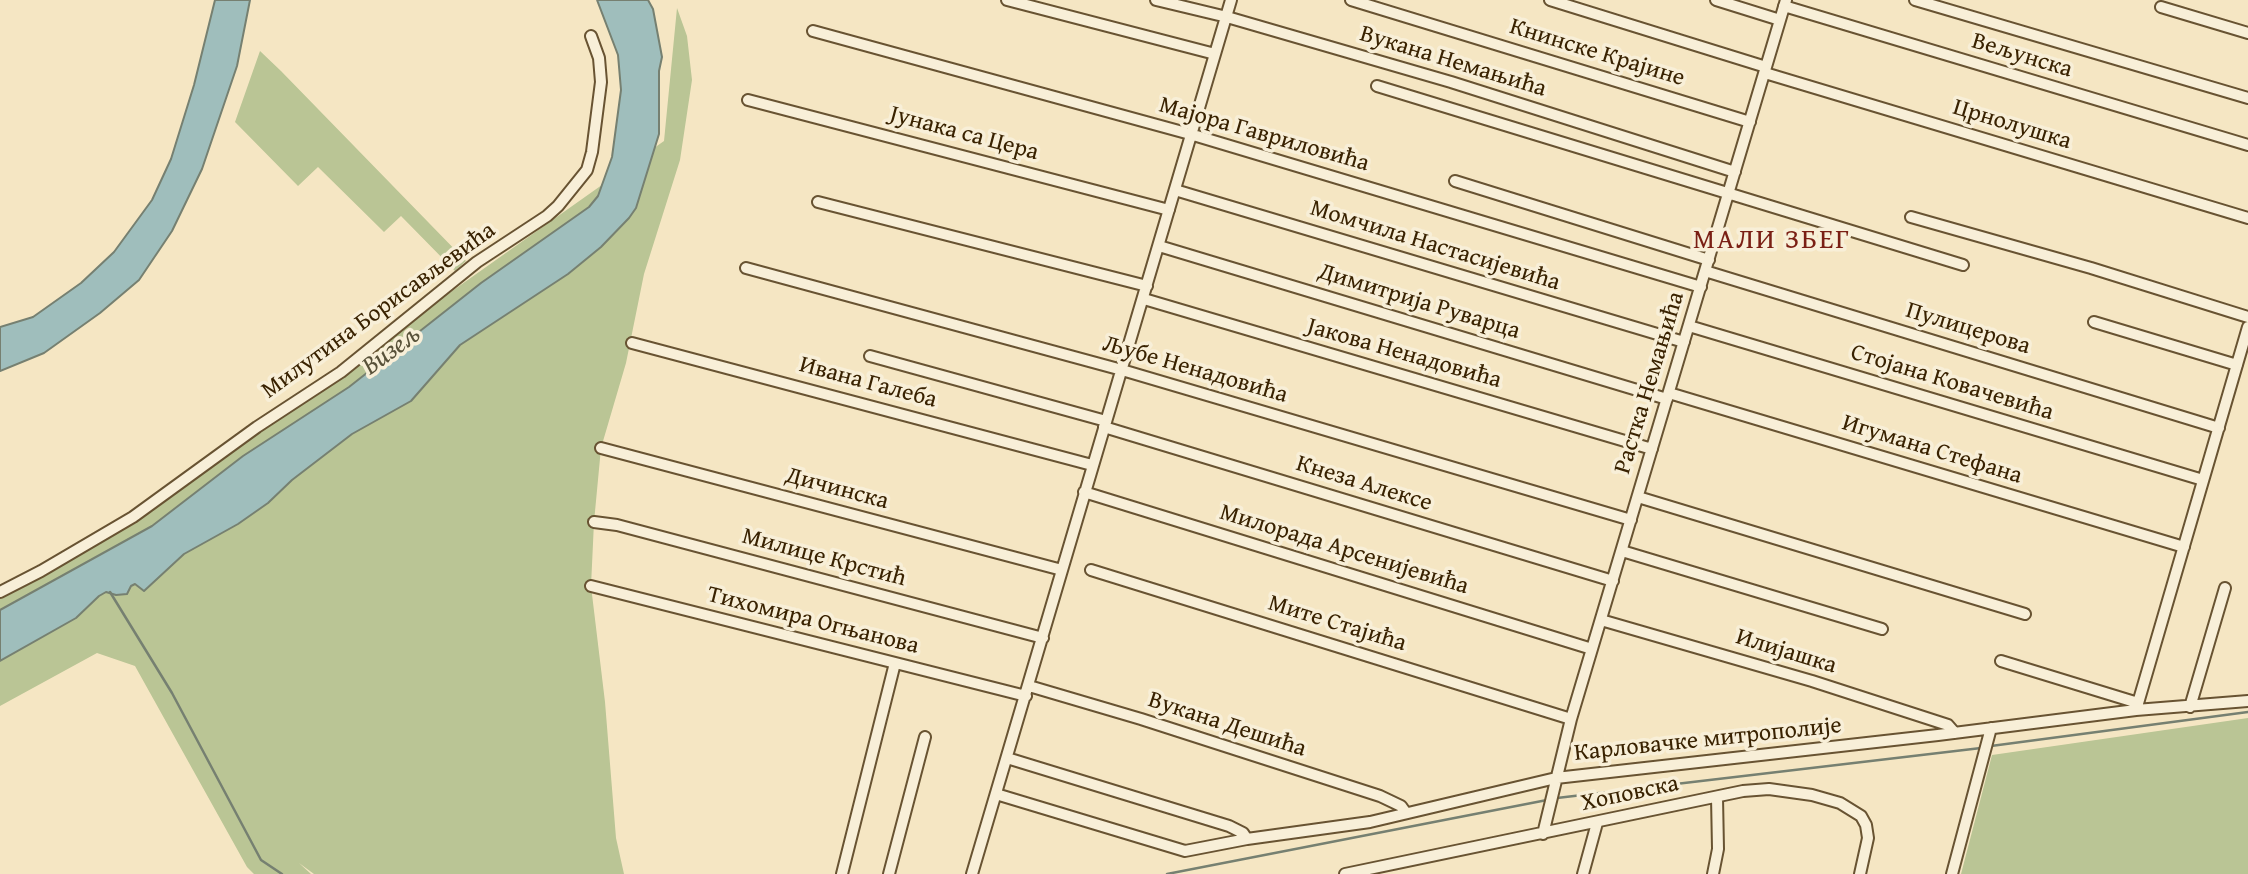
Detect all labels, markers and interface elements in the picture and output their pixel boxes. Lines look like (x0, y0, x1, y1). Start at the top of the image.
street label: Книнске Крајине (1506, 13, 1688, 93)
street label: Вукана Немањића (1356, 20, 1550, 104)
street label: Вељунска (1968, 27, 2076, 85)
street label: Мајора Гавриловића (1156, 91, 1372, 179)
street label: Црнолушка (1949, 93, 2075, 157)
street label: Јунака са Цера (886, 100, 1042, 168)
street label: Момчила Настасијевића (1307, 194, 1563, 298)
street label: Милутина Борисављевића (257, 217, 501, 405)
district label: МАЛИ ЗБЕГ (1694, 224, 1850, 258)
street label: Димитрија Руварца (1315, 258, 1523, 346)
street label: Растка Немањића (1609, 288, 1691, 478)
street label: Пулицерова (1902, 296, 2034, 362)
street label: Јакова Ненадовића (1303, 312, 1505, 396)
water label: Визељ (357, 319, 427, 383)
street label: Љубе Ненадовића (1099, 330, 1291, 410)
street label: Стојана Ковачевића (1847, 338, 2057, 428)
street label: Ивана Галеба (796, 351, 940, 415)
street label: Игумана Стефана (1839, 409, 2025, 491)
street label: Кнеза Алексе (1293, 450, 1435, 518)
street label: Дичинска (782, 461, 892, 517)
street label: Милорада Арсенијевића (1216, 498, 1472, 602)
street label: Милице Крстић (739, 522, 909, 594)
street label: Тихомира Огњанова (704, 581, 922, 661)
street label: Мите Стајића (1264, 589, 1410, 659)
street label: Илијашка (1732, 623, 1840, 681)
street label: Вукана Дешића (1144, 686, 1310, 764)
street label: Карловачке митрополије (1573, 712, 1843, 768)
street label: Хоповска (1578, 770, 1682, 818)

